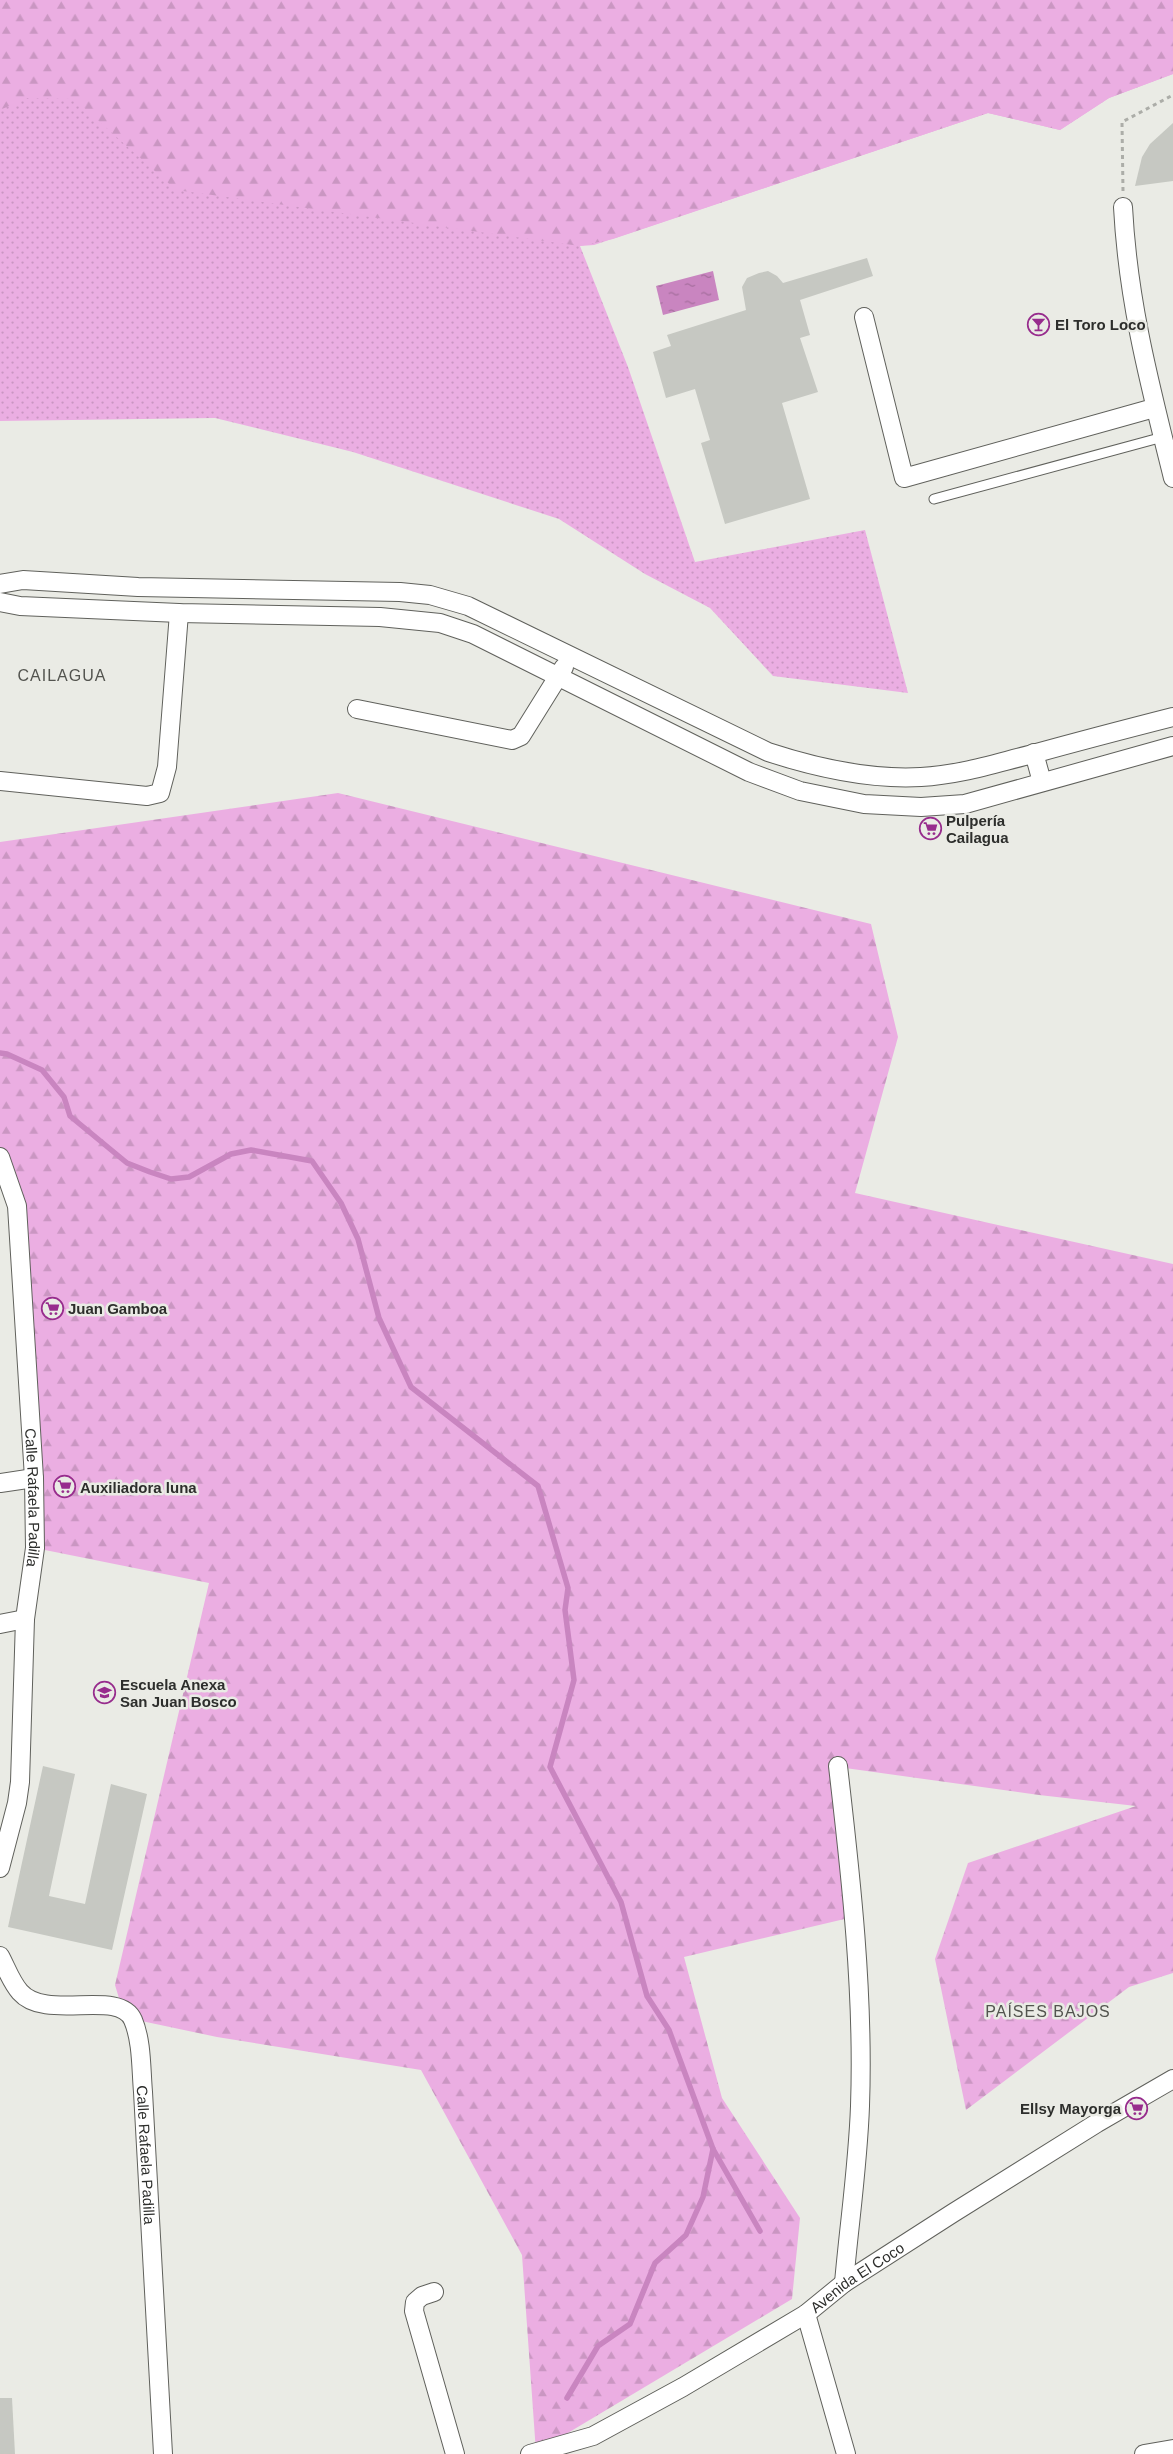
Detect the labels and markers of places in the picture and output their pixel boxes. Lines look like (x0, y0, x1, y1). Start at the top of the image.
bar icon: El Toro Loco (1027, 312, 1051, 336)
place label: El Toro Loco (1055, 316, 1146, 333)
place label: Pulpería Cailagua (946, 812, 1009, 846)
supermarket icon: Pulpería Cailagua (918, 817, 942, 841)
supermarket icon: Juan Gamboa (40, 1296, 64, 1320)
place label: Juan Gamboa (68, 1300, 168, 1317)
supermarket icon: Auxiliadora luna (52, 1475, 76, 1499)
place label: Auxiliadora luna (80, 1479, 197, 1496)
place label: Escuela Anexa San Juan Bosco (120, 1676, 237, 1710)
school or university icon: Escuela Anexa San Juan Bosco (92, 1681, 116, 1705)
supermarket icon: Ellsy Mayorga (1125, 2096, 1149, 2120)
place label: Ellsy Mayorga (1020, 2100, 1122, 2117)

